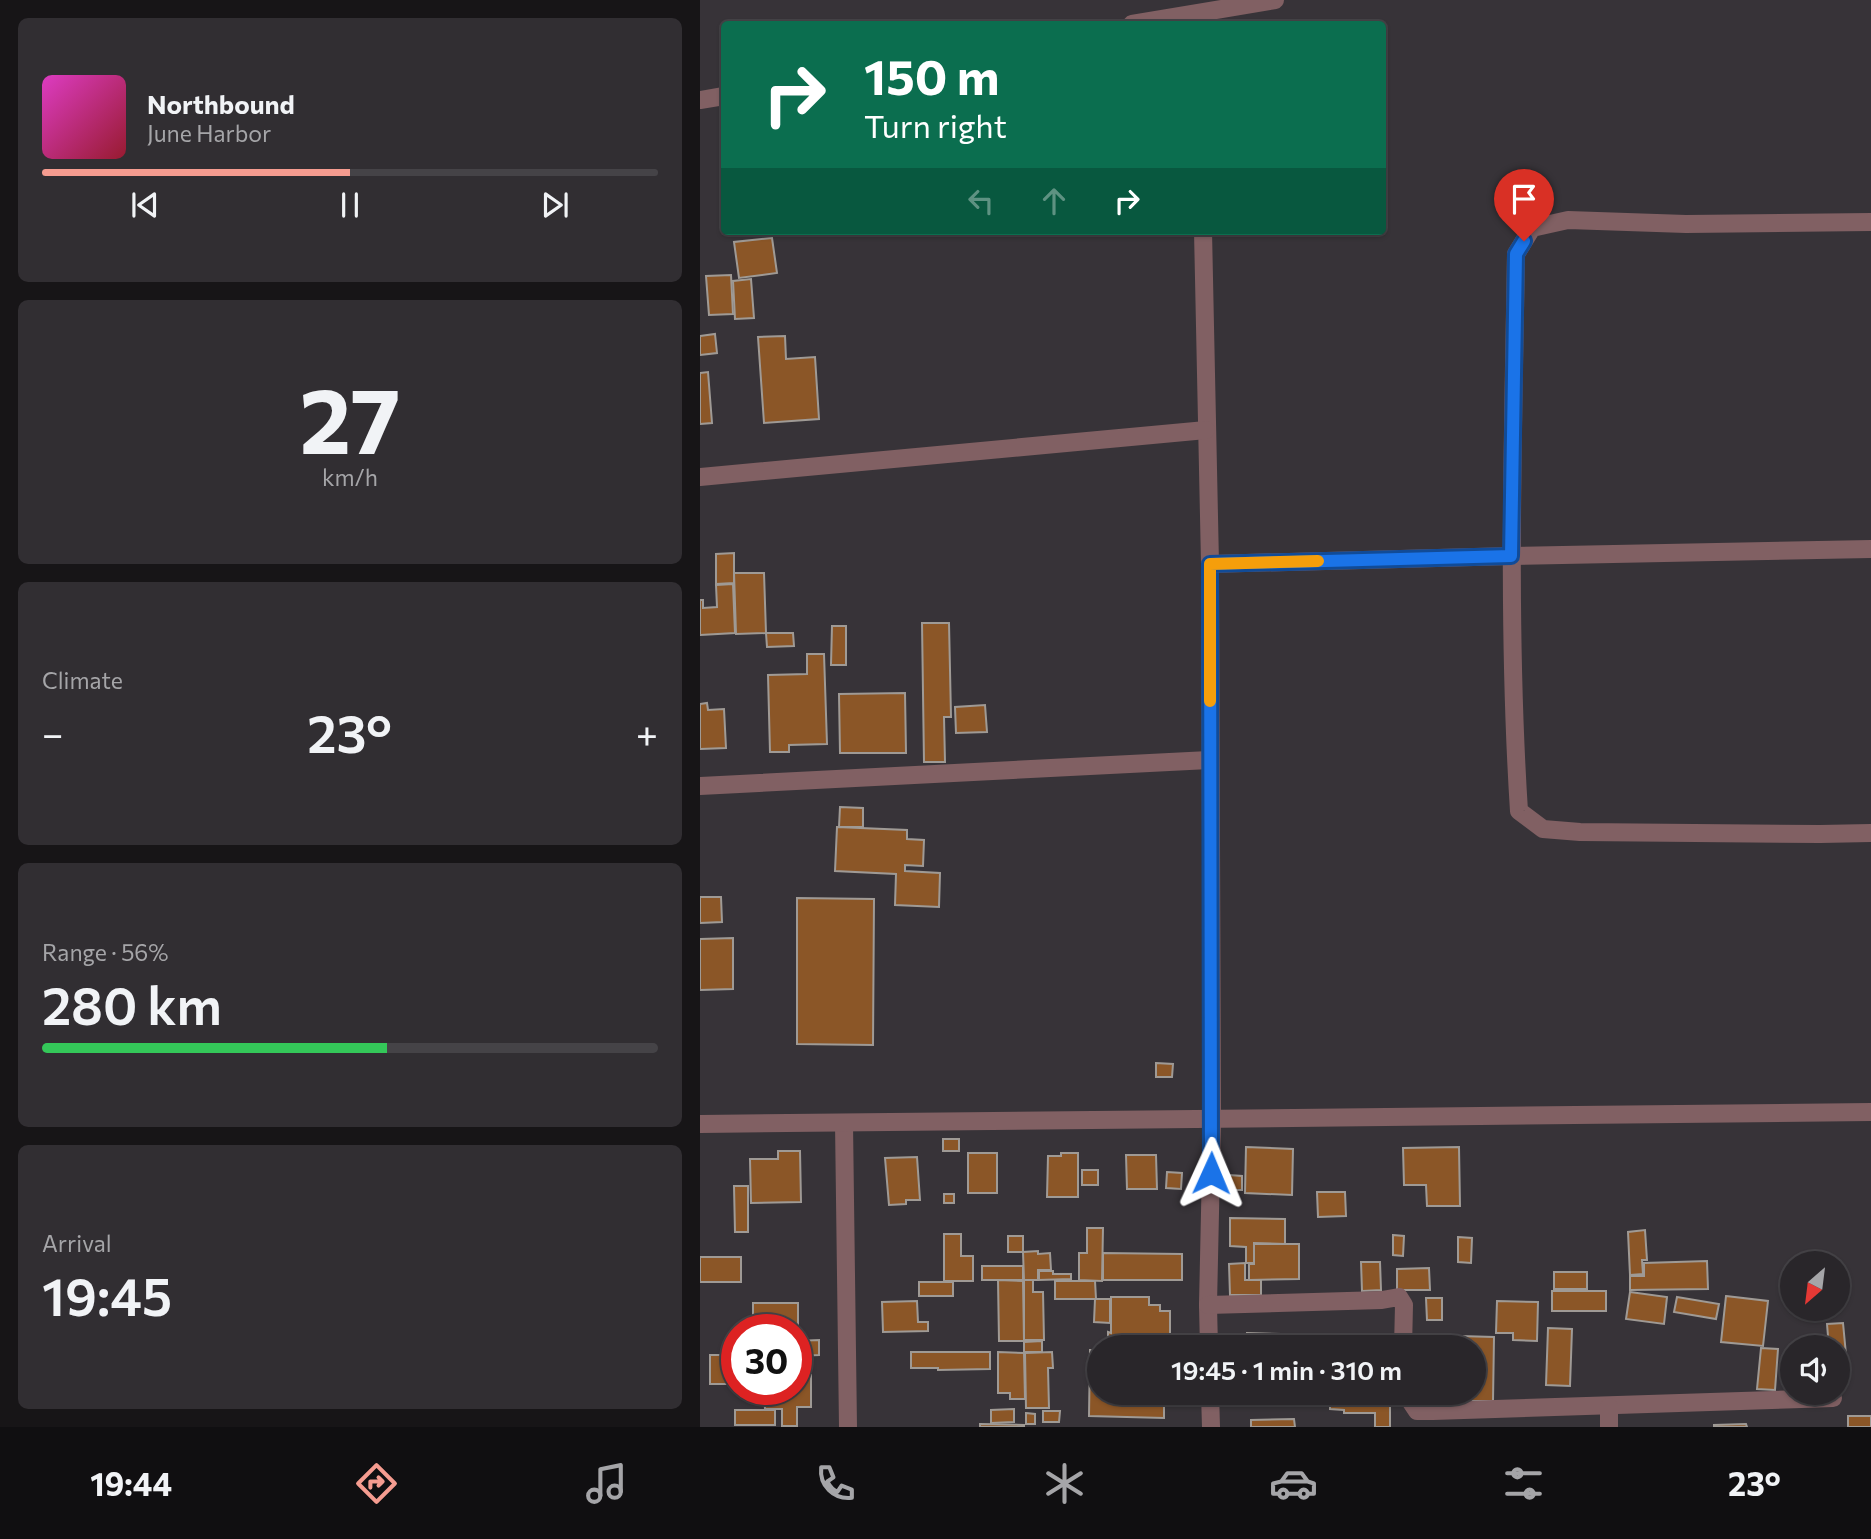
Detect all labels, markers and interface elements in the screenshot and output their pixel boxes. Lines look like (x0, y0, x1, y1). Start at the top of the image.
text: 150 m (864, 45, 999, 105)
icon: right (749, 49, 840, 140)
text: Northbound (147, 88, 295, 119)
text: Turn right (864, 105, 1007, 145)
text: June Harbor (147, 119, 271, 147)
pin (1494, 169, 1554, 241)
icon: arrive (1505, 180, 1543, 218)
icon: left (962, 182, 1000, 220)
icon: ahead (1035, 182, 1073, 220)
icon: right (1108, 182, 1146, 220)
icon: previous (126, 186, 164, 224)
icon: pause (331, 186, 369, 224)
icon: next (536, 186, 574, 224)
text: 27 (299, 361, 401, 473)
text: km/h (322, 463, 378, 491)
text: Climate (42, 666, 123, 694)
text: 23° (307, 700, 392, 764)
text: − (42, 709, 64, 756)
text: + (636, 709, 658, 756)
text: Range · 56% (42, 938, 169, 966)
text: 280 km (42, 972, 222, 1036)
position arrow (1174, 1136, 1248, 1210)
text: Arrival (42, 1229, 112, 1257)
north arrow (1780, 1251, 1850, 1321)
map controls (1780, 1251, 1850, 1405)
text: 19:45 (42, 1263, 172, 1327)
speed limit sign: 30 (721, 1314, 812, 1405)
button: sound (1780, 1335, 1850, 1405)
text: 19:45 · 1 min · 310 m (1171, 1354, 1402, 1385)
icon: directions (352, 1459, 401, 1508)
icon: music (582, 1459, 631, 1508)
icon: phone (811, 1459, 860, 1508)
icon: climate (1040, 1459, 1089, 1508)
icon: car (1269, 1459, 1318, 1508)
icon: filters (1499, 1459, 1548, 1508)
text: 19:44 (90, 1463, 172, 1503)
text: 23° (1728, 1463, 1781, 1503)

